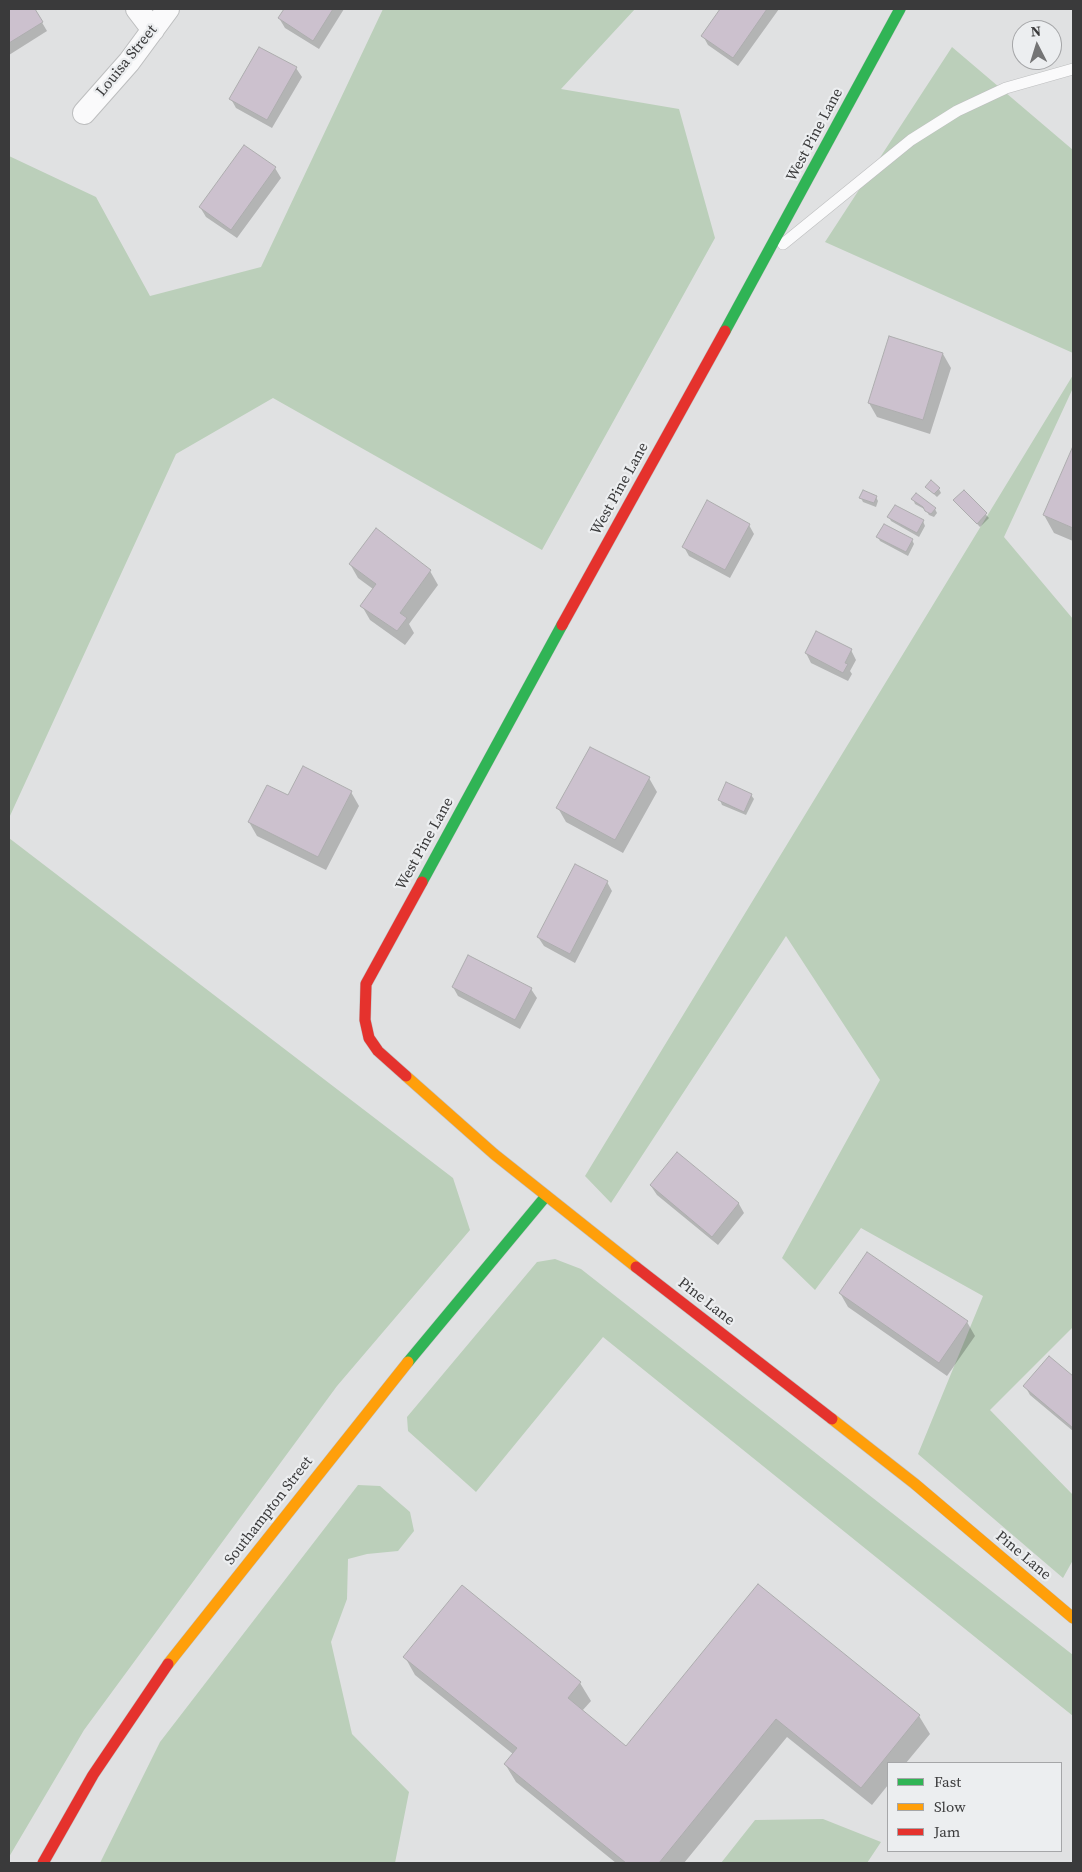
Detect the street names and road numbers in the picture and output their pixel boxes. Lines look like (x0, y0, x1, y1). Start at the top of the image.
street label: Louisa Street (93, 22, 161, 100)
street label: West Pine Lane (783, 85, 847, 185)
street label: West Pine Lane (587, 440, 653, 538)
street label: West Pine Lane (392, 795, 458, 893)
street label: Pine Lane (674, 1274, 738, 1330)
street label: Southampton Street (221, 1453, 317, 1569)
street label: Pine Lane (992, 1528, 1054, 1584)

